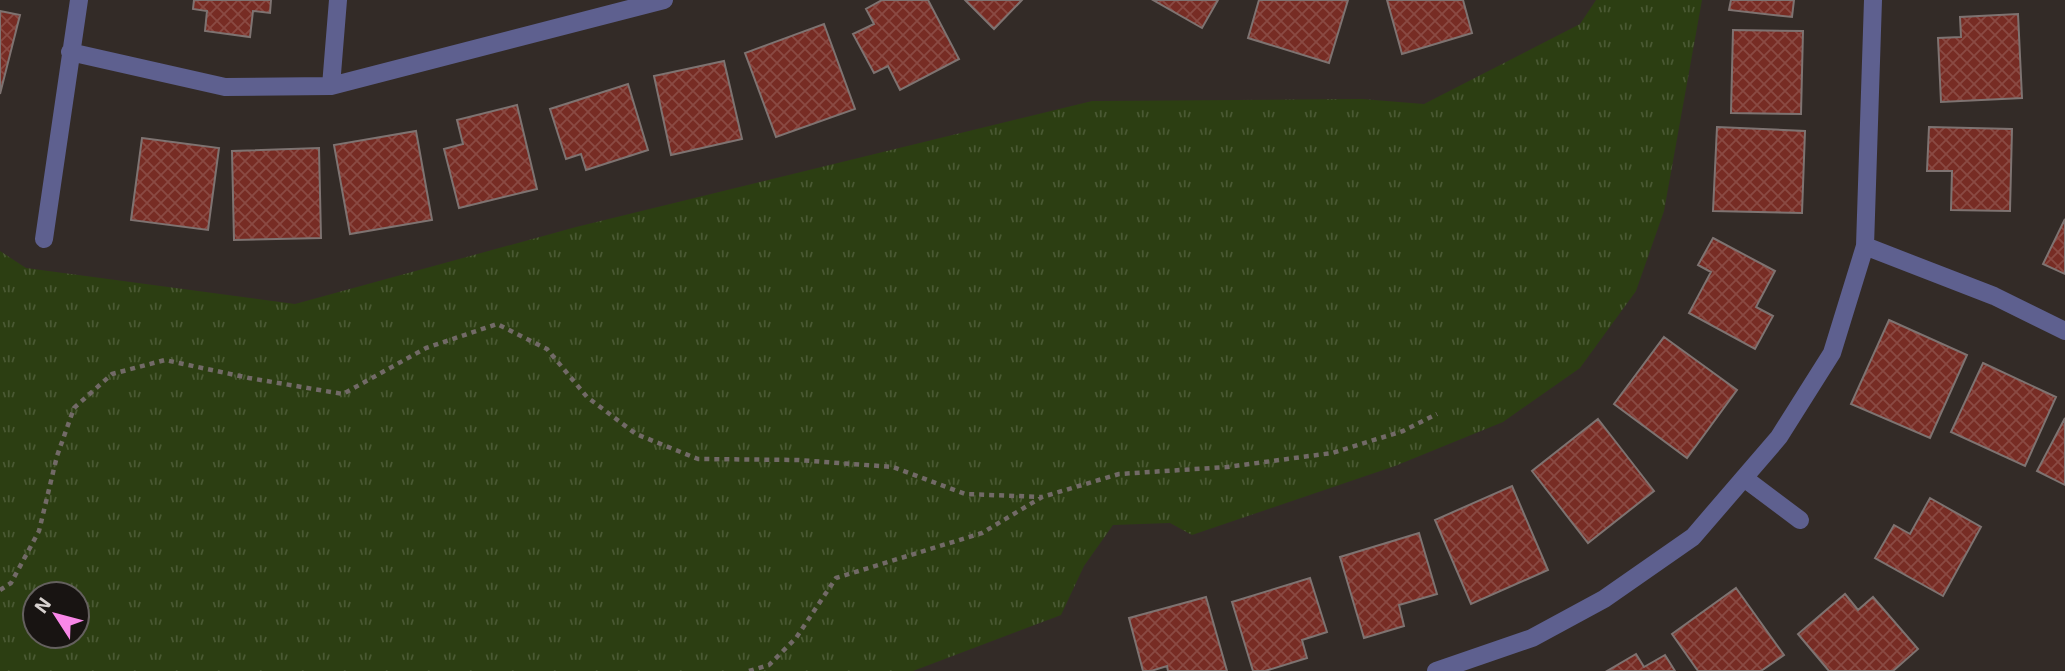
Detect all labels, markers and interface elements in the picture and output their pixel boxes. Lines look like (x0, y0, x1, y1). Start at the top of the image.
north arrow (21, 580, 91, 650)
text: N (29, 592, 55, 617)

